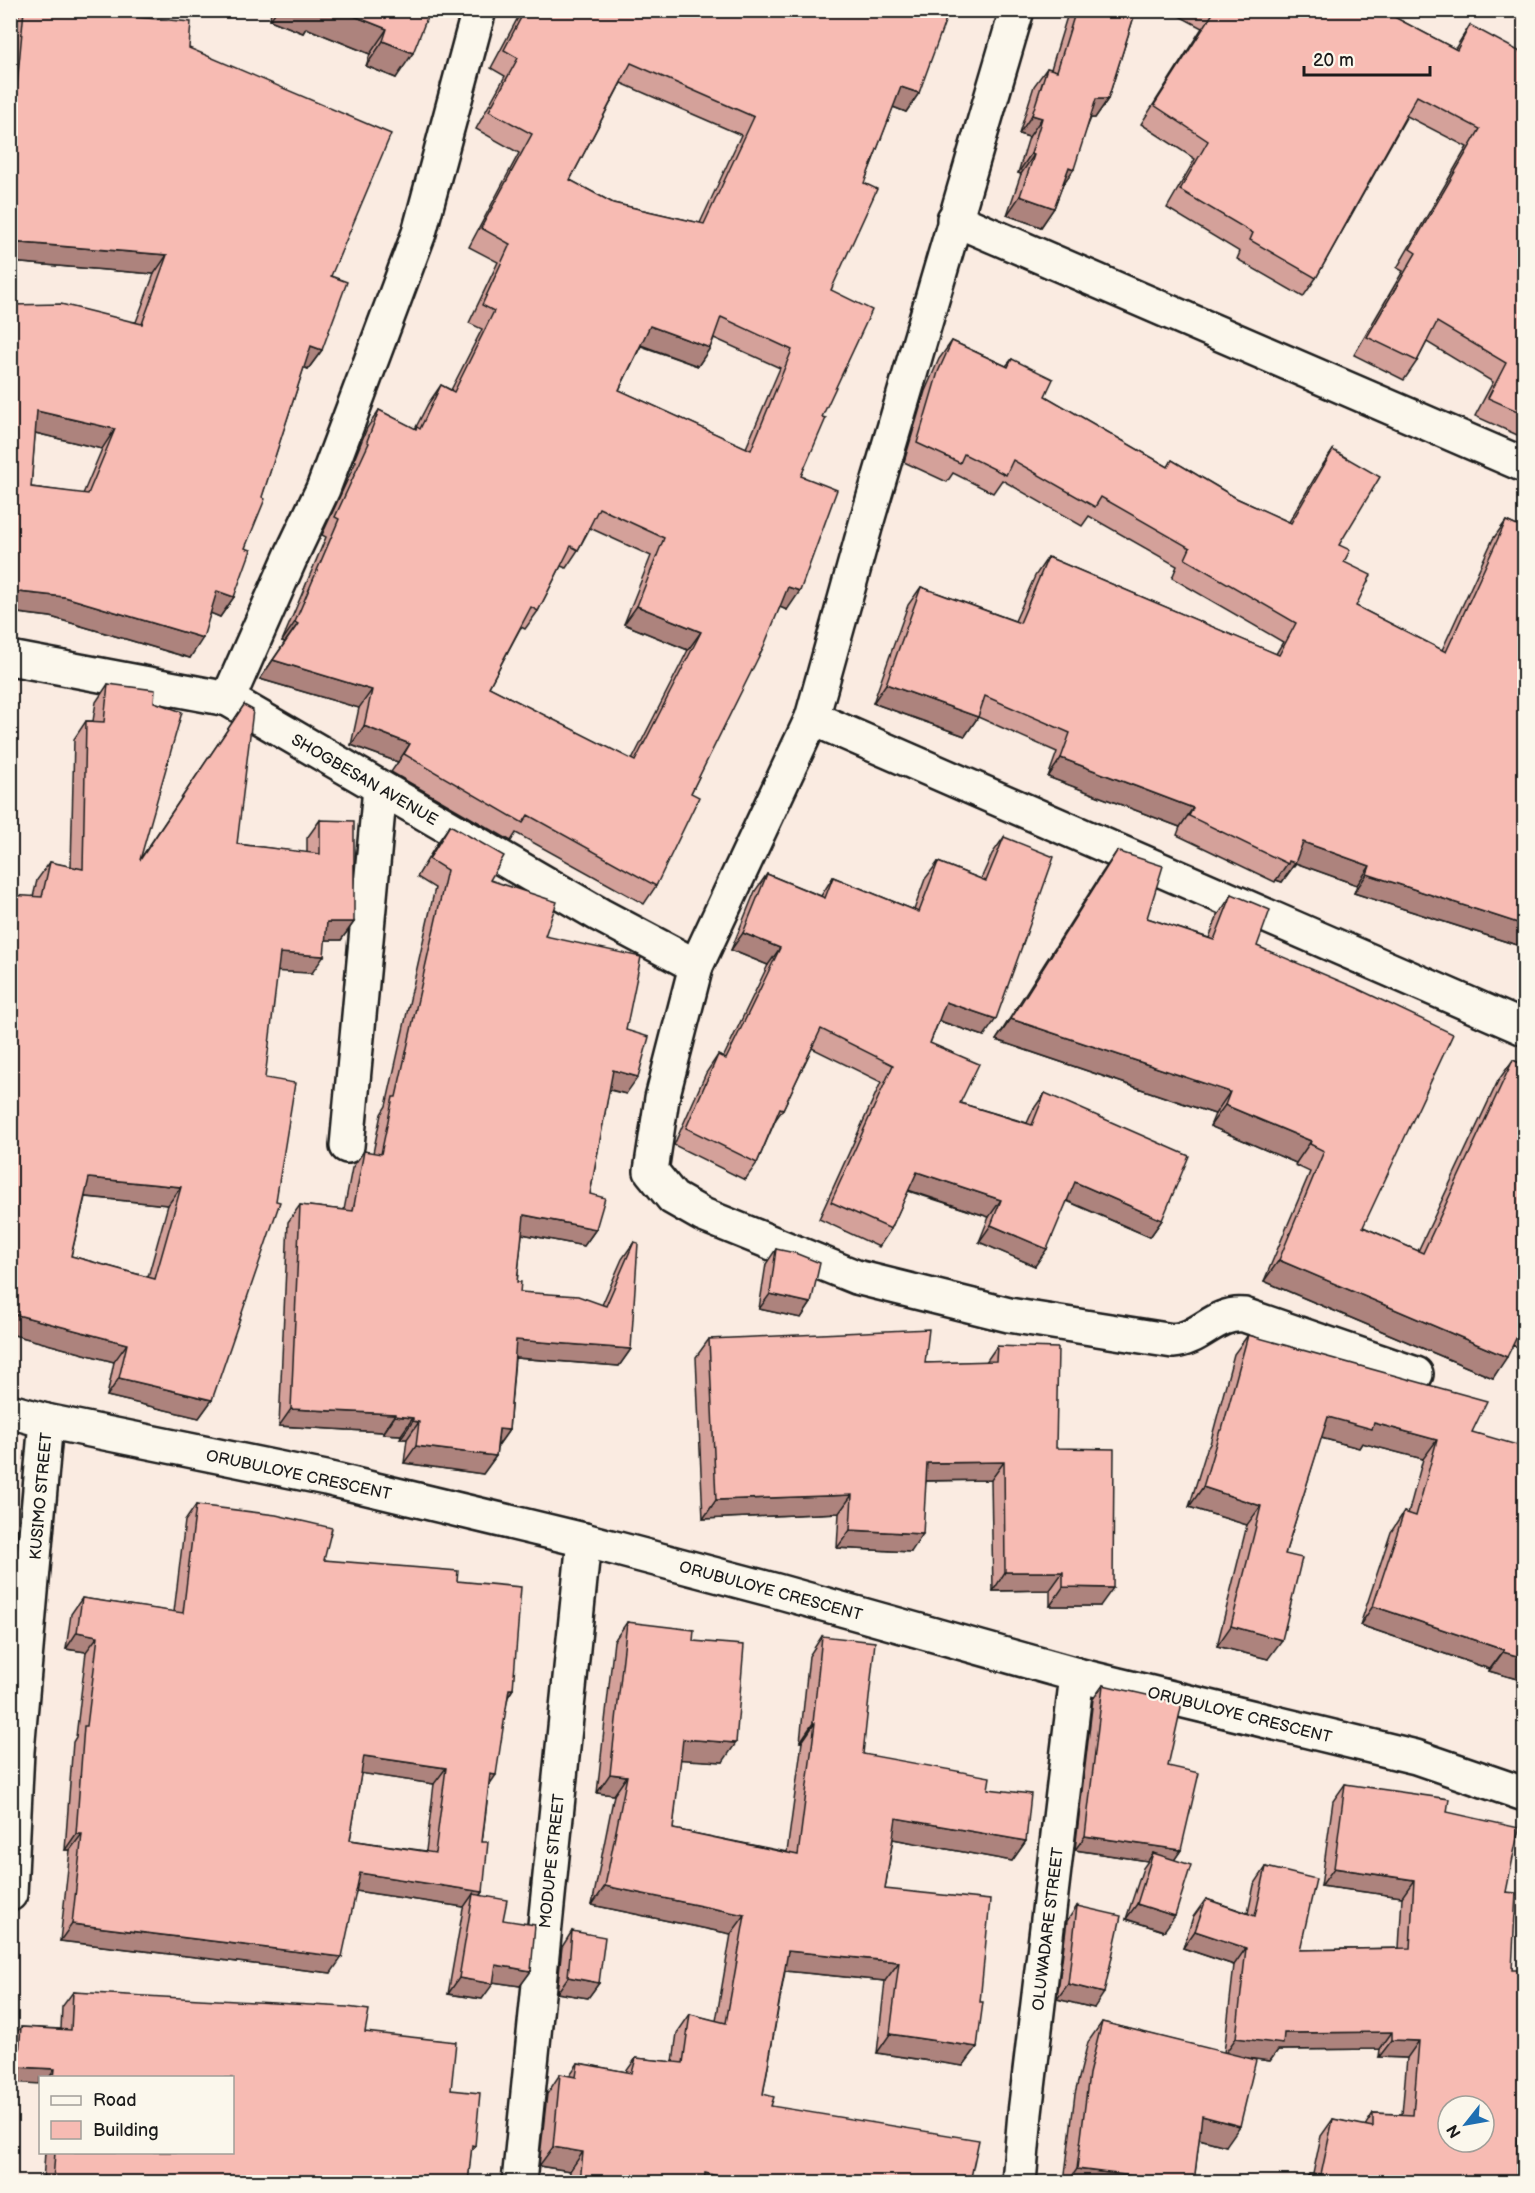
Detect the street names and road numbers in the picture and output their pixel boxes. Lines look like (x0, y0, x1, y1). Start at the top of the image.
street label: SHOGBESAN AVENUE (288, 731, 441, 830)
street label: KUSIMO STREET (26, 1431, 57, 1561)
street label: ORUBULOYE CRESCENT (204, 1447, 393, 1504)
street label: ORUBULOYE CRESCENT (677, 1558, 865, 1625)
street label: ORUBULOYE CRESCENT (1146, 1683, 1334, 1748)
street label: MODUPE STREET (536, 1793, 569, 1929)
street label: OLUWADARE STREET (1029, 1846, 1068, 2012)

